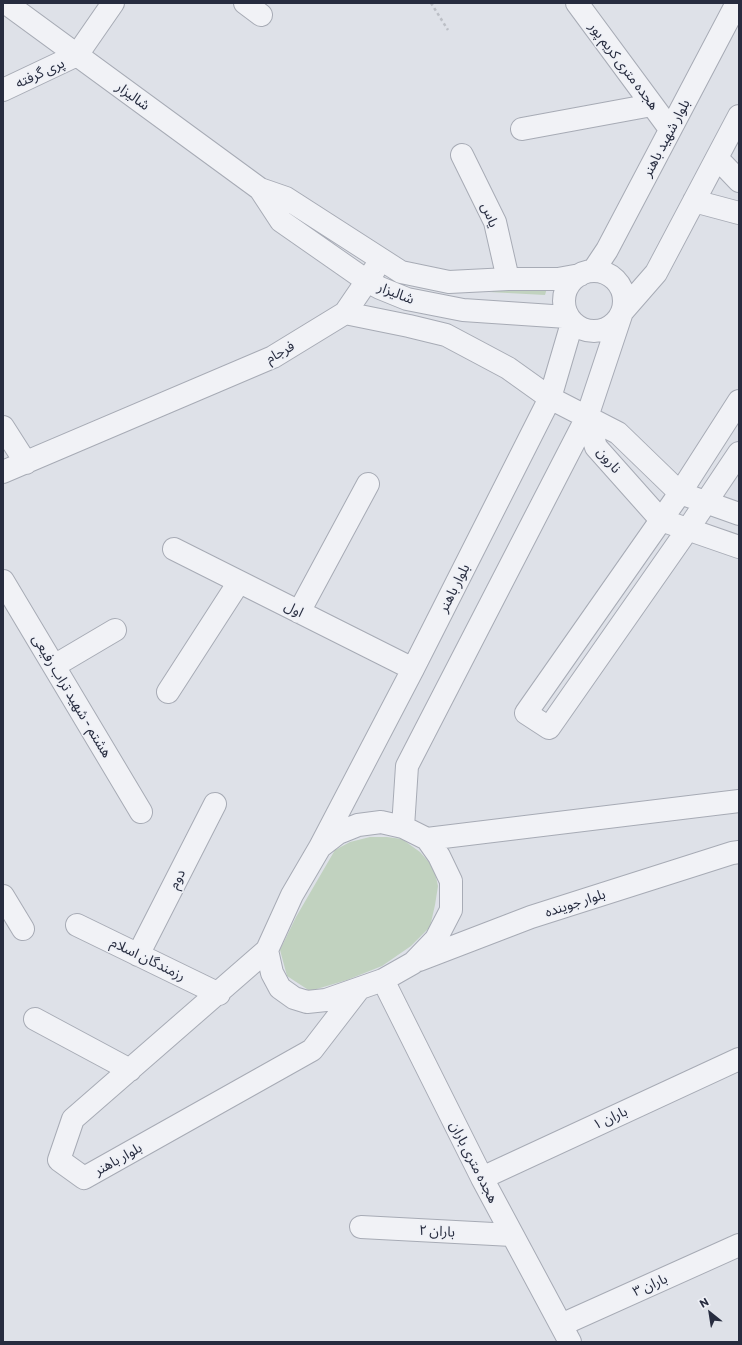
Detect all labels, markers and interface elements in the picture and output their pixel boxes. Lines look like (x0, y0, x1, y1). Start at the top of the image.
street label: هجده متری کریم پور (585, 19, 663, 113)
street label: پری گرفته (13, 54, 67, 92)
street label: شالیزار (113, 78, 153, 114)
street label: بلوار شهید باهنر (639, 96, 693, 180)
street label: یاس (477, 200, 503, 230)
street label: شالیزار (375, 278, 417, 308)
street label: فرجام (263, 337, 297, 367)
street label: نارون (593, 444, 625, 476)
street label: بلوار باهنر (435, 561, 473, 615)
street label: اول (282, 597, 306, 621)
street label: هشتم - شهید تراب رفیعی (29, 631, 115, 761)
street label: دوم (165, 866, 189, 892)
street label: بلوار جوینده (543, 885, 607, 921)
street label: رزمندگان اسلام (108, 934, 188, 984)
street label: باران ۱ (590, 1103, 630, 1133)
street label: هجده متری باران (446, 1118, 502, 1206)
street label: بلوار باهنر (91, 1139, 145, 1179)
street label: باران ۲ (418, 1222, 456, 1240)
street label: باران ۳ (630, 1270, 670, 1300)
north arrow (690, 1293, 730, 1333)
text: N (697, 1294, 711, 1310)

